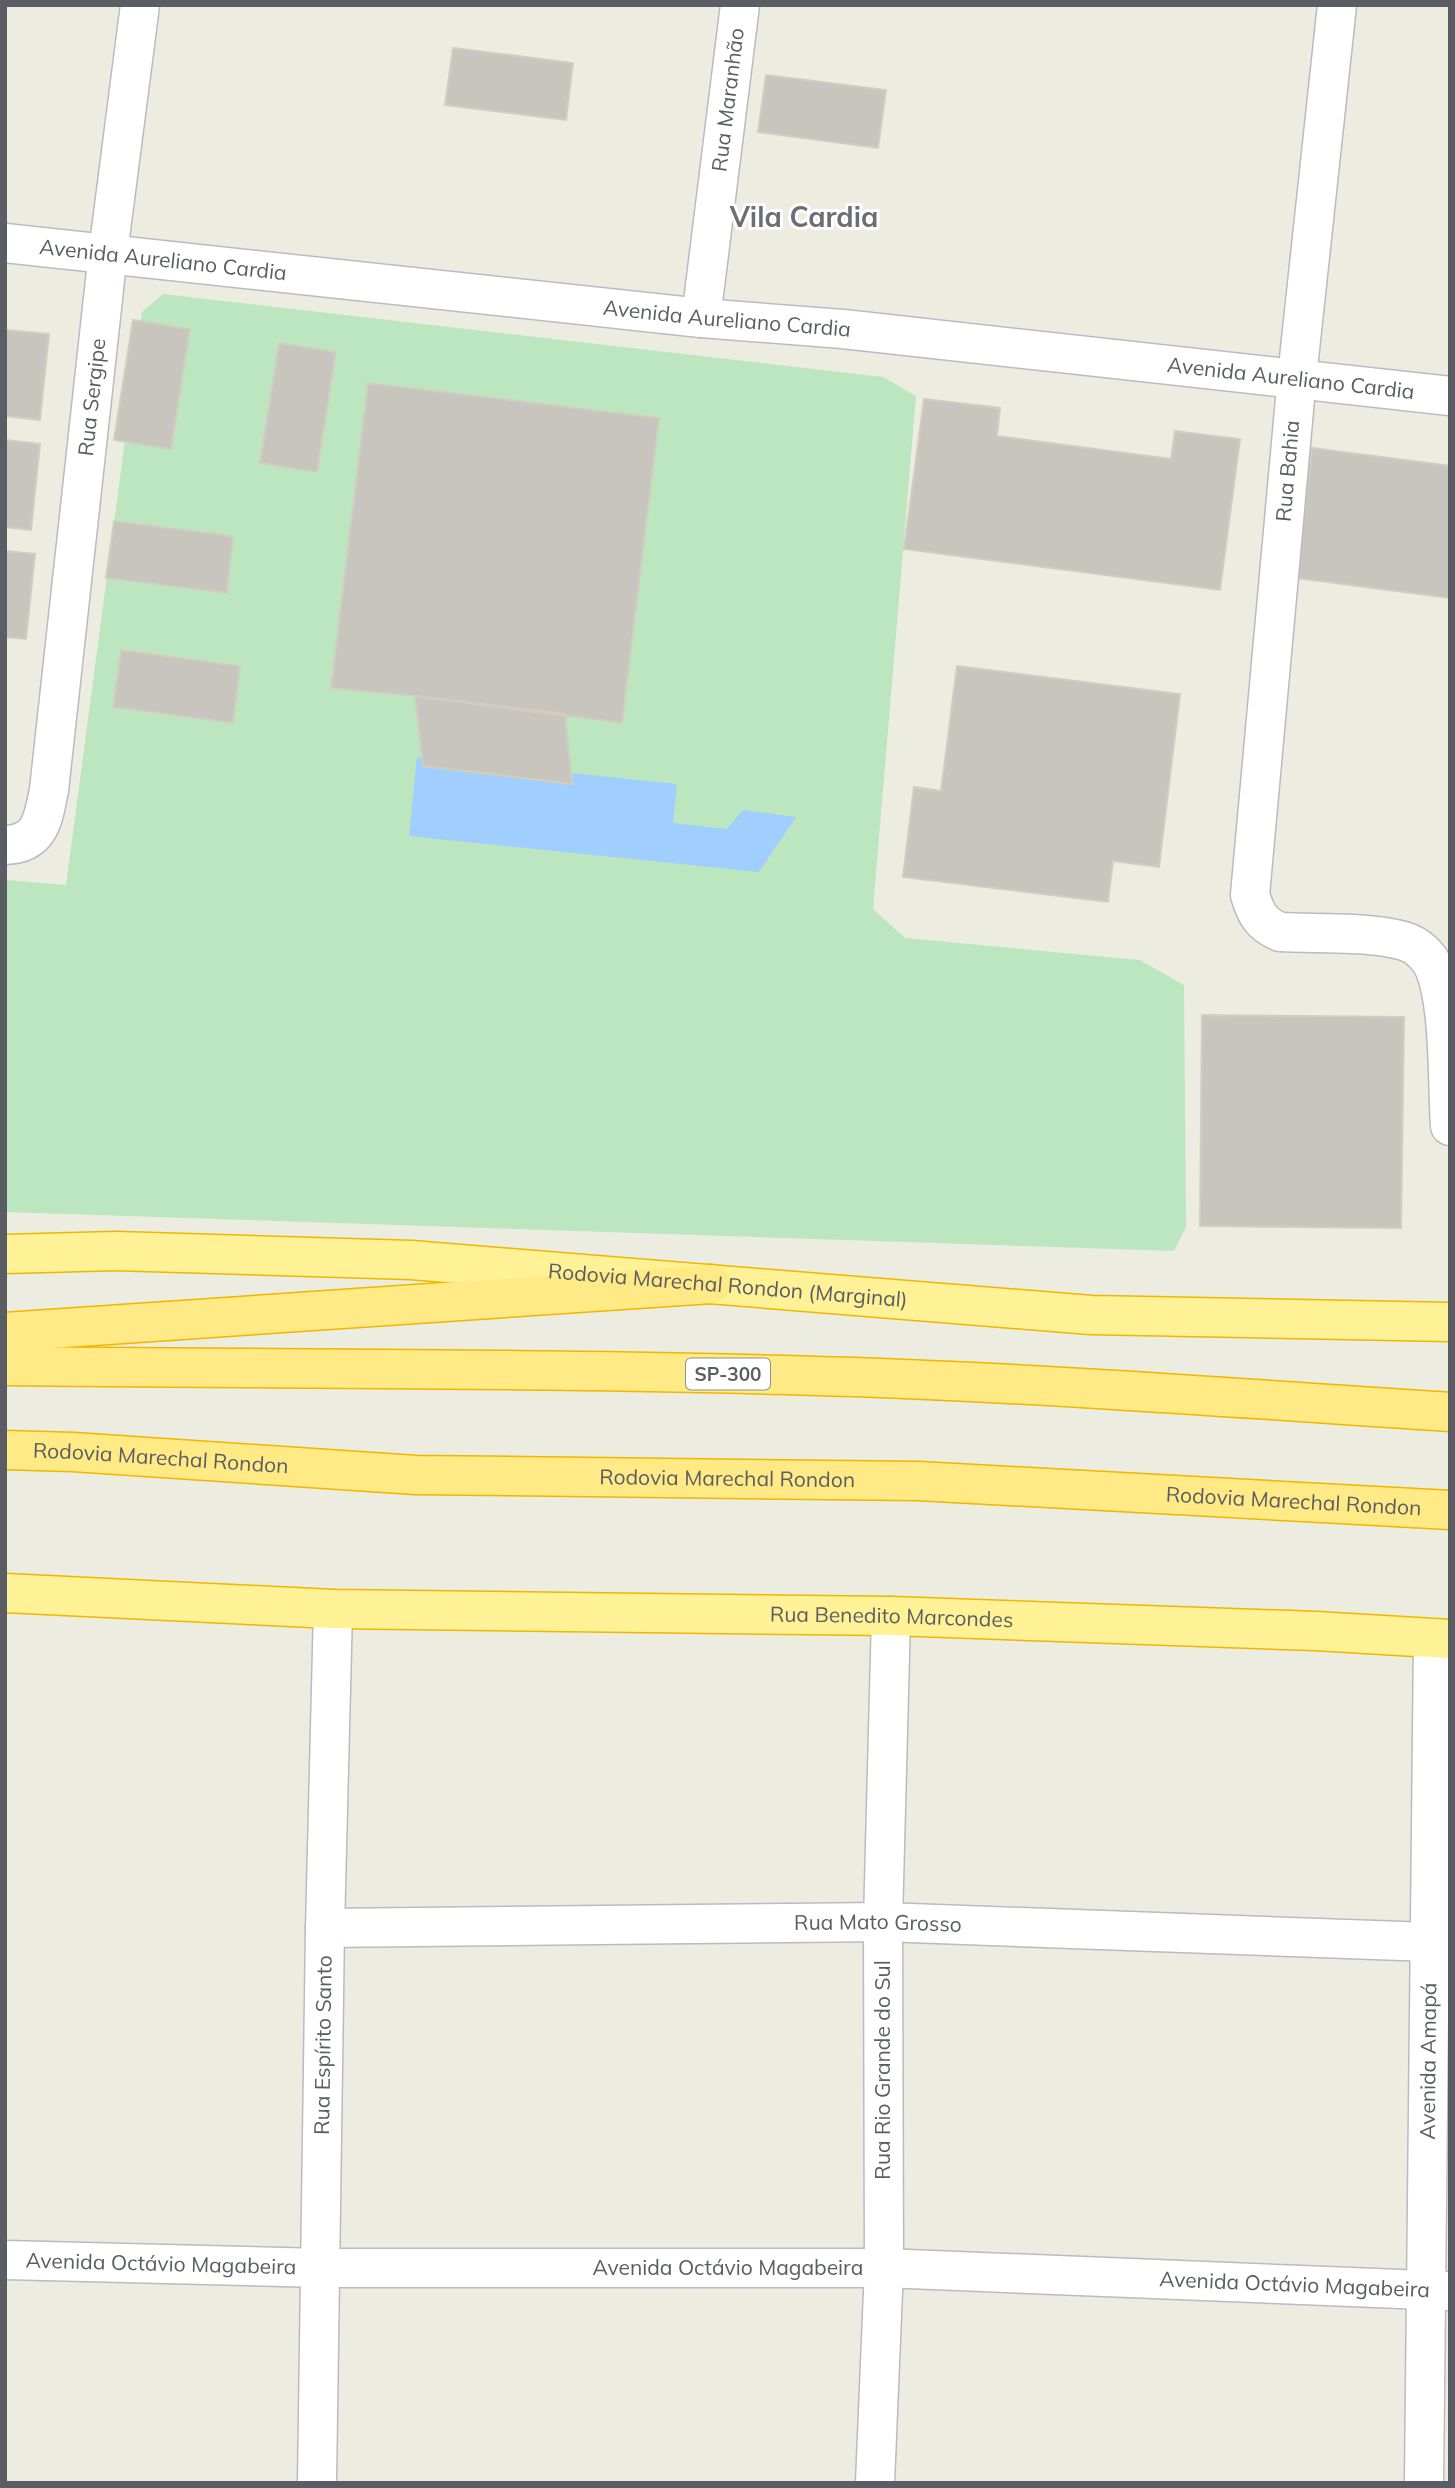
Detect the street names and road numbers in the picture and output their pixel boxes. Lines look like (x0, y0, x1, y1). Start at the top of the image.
street label: Rua Maranhão (705, 26, 749, 173)
street label: Avenida Aureliano Cardia (38, 233, 288, 285)
street label: Avenida Aureliano Cardia (602, 294, 852, 342)
street label: Rua Sergipe (72, 337, 111, 457)
street label: Avenida Aureliano Cardia (1166, 351, 1416, 404)
street label: Rua Bahia (1270, 419, 1304, 523)
street label: Rodovia Marechal Rondon (Marginal) (547, 1257, 909, 1312)
road number: SP-300 (686, 1358, 770, 1390)
street label: Rodovia Marechal Rondon (33, 1437, 289, 1478)
street label: Rodovia Marechal Rondon (599, 1463, 855, 1492)
street label: Rodovia Marechal Rondon (1165, 1481, 1422, 1520)
street label: Rua Benedito Marcondes (770, 1600, 1014, 1632)
street label: Rua Mato Grosso (794, 1908, 962, 1937)
street label: Rua Espírito Santo (308, 1955, 337, 2135)
street label: Rua Rio Grande do Sul (869, 1960, 895, 2180)
street label: Avenida Amapá (1414, 1982, 1441, 2140)
street label: Avenida Octávio Magabeira (25, 2247, 297, 2279)
street label: Avenida Octávio Magabeira (593, 2254, 863, 2280)
street label: Avenida Octávio Magabeira (1159, 2265, 1430, 2302)

